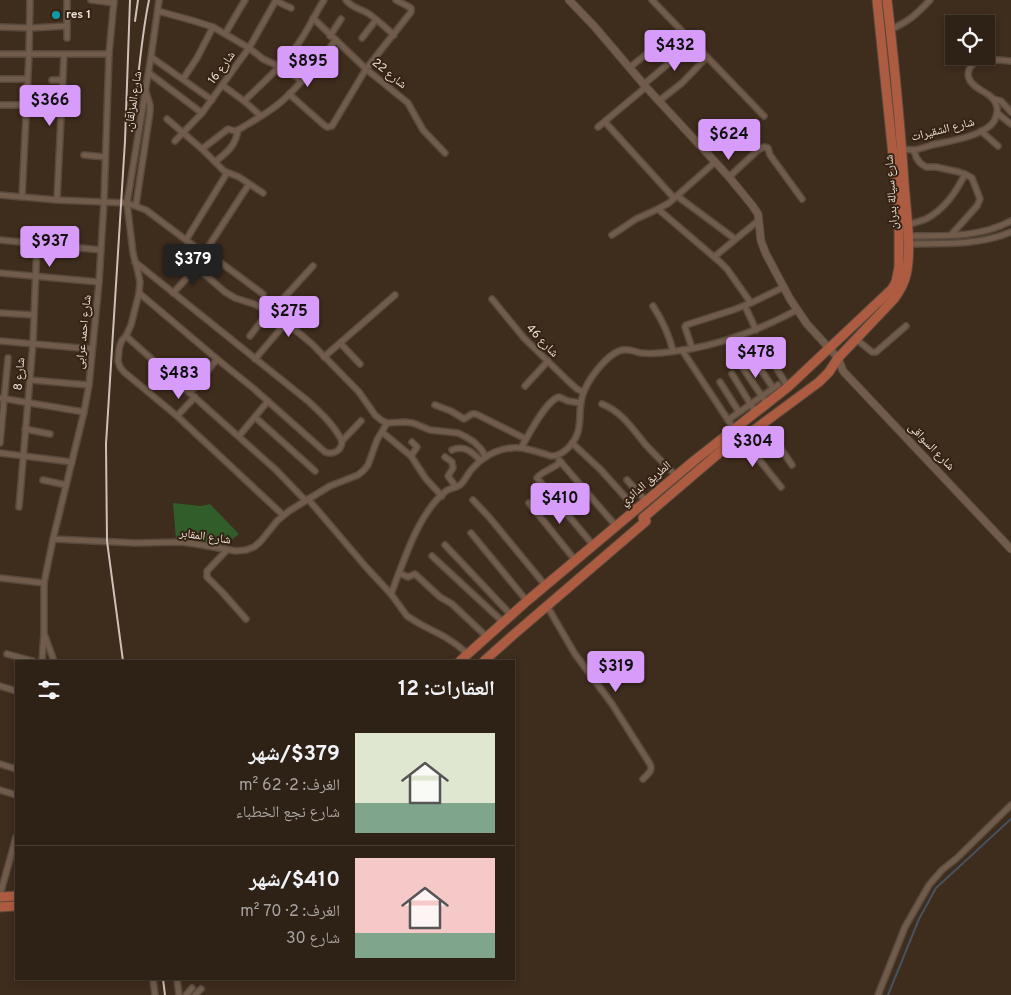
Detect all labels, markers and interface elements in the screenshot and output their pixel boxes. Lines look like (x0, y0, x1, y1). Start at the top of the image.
place label: res 1 (66, 7, 91, 23)
marker: res 1 (50, 9, 62, 21)
map controls (945, 15, 995, 65)
button: locate (945, 15, 995, 65)
pin: $432 (645, 30, 705, 72)
text: $432 (656, 36, 695, 56)
pin: $895 (278, 46, 338, 88)
street label: شارع 16 (205, 48, 239, 88)
text: $895 (288, 52, 328, 72)
street label: شارع 22 (368, 55, 410, 93)
street label: شارع المزلقان (122, 70, 146, 130)
pin: $366 (20, 84, 80, 127)
text: $366 (31, 91, 69, 111)
street label: شارع الشقيرات (910, 114, 977, 146)
pin: $624 (699, 119, 759, 161)
text: $624 (709, 125, 749, 145)
street label: شارع سيالة بدران (881, 154, 903, 230)
pin: $937 (20, 226, 80, 268)
text: $937 (31, 232, 69, 252)
pin: $379 (163, 244, 223, 286)
text: $379 (174, 250, 212, 270)
street label: شارع احمد عرابى (72, 294, 96, 370)
pin: $275 (259, 296, 319, 338)
text: $275 (270, 302, 308, 322)
street label: شارع 46 (522, 321, 562, 361)
pin: $478 (726, 336, 786, 379)
text: $478 (737, 343, 775, 363)
street label: شارع 8 (11, 357, 29, 391)
pin: $483 (149, 358, 209, 400)
text: $483 (159, 364, 199, 384)
street label: شارع السواقى (904, 420, 958, 474)
pin: $304 (723, 426, 783, 468)
text: $304 (733, 432, 773, 452)
street label: الطريق الدائري (617, 458, 676, 511)
pin: $410 (530, 482, 590, 525)
text: $410 (542, 489, 578, 509)
street label: شارع المقابر (177, 525, 232, 549)
pin: $319 (586, 650, 646, 693)
text: $319 (598, 657, 634, 677)
icon: filters (35, 676, 63, 704)
text: العقارات: 12 (398, 676, 495, 703)
text: $379/شهر (249, 741, 340, 768)
icon: home (395, 753, 455, 813)
text: الغرف: 2 · 62 m² (239, 776, 340, 796)
text: شارع نجع الخطباء (236, 803, 340, 823)
text: $410/شهر (249, 867, 340, 894)
icon: home (395, 878, 455, 938)
text: الغرف: 2 · 70 m² (240, 902, 340, 922)
text: شارع 30 (286, 929, 340, 949)

